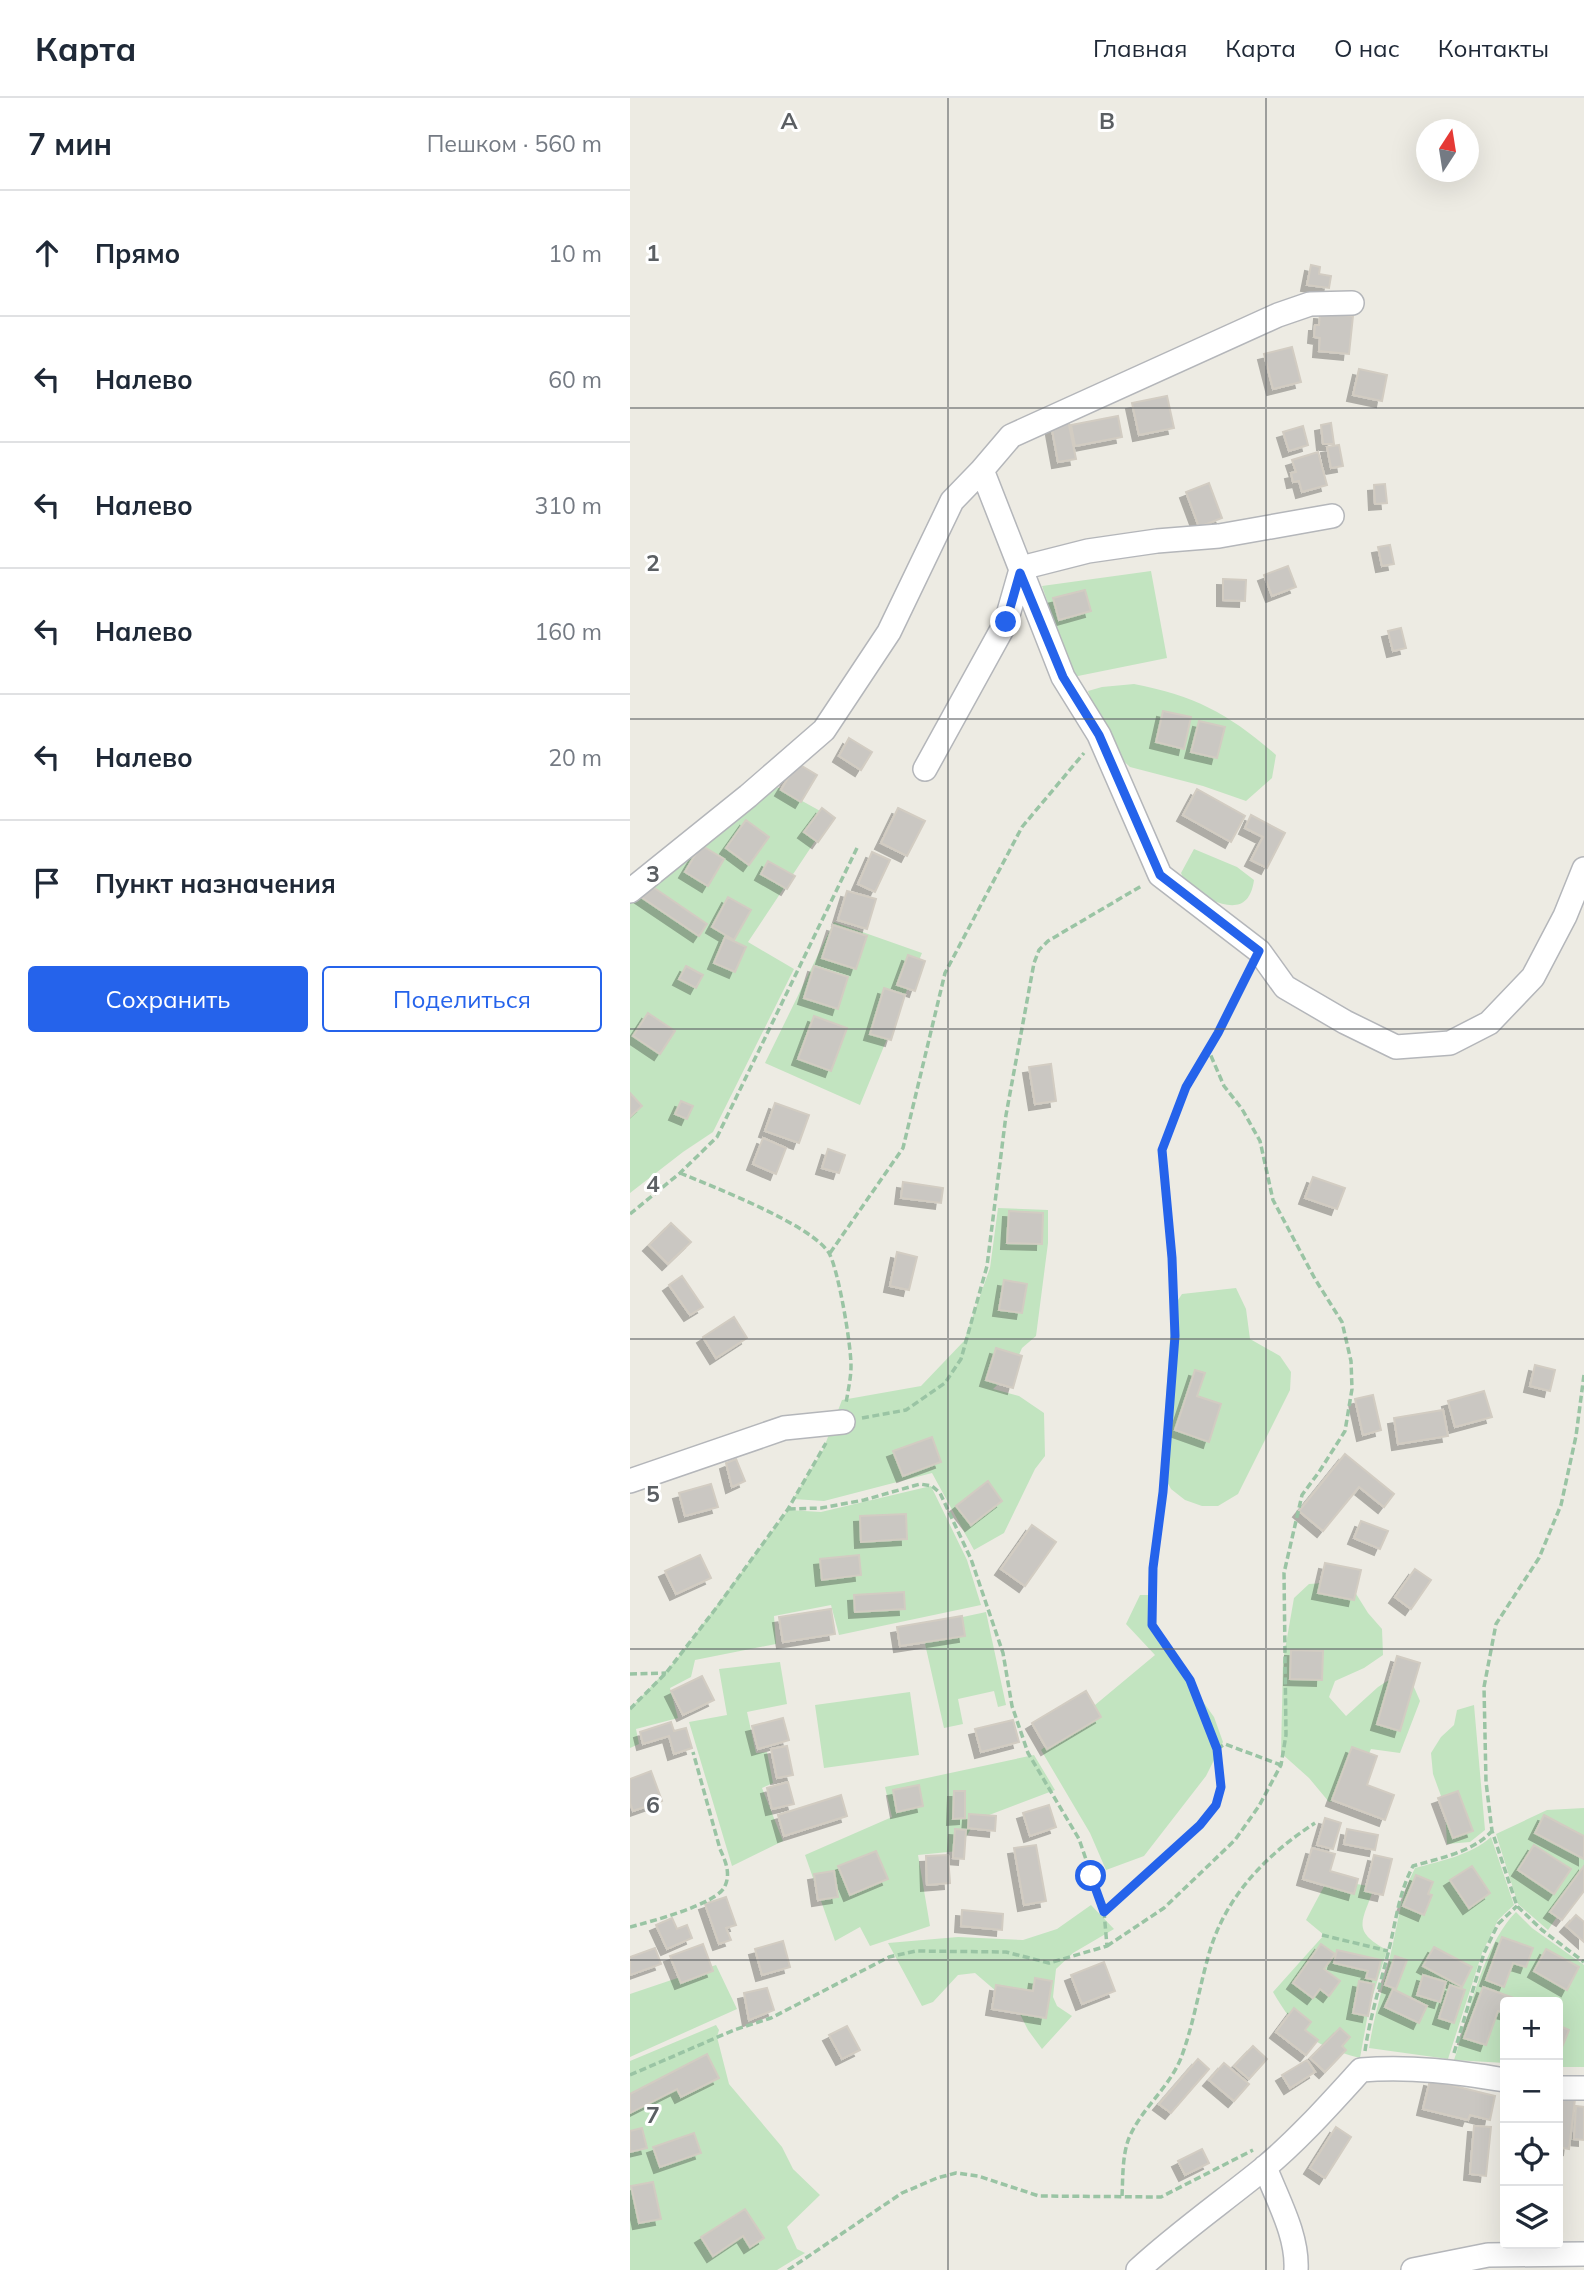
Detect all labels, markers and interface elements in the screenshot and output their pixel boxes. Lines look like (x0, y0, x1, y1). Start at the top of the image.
text: Карта (35, 28, 137, 69)
text: Главная (1093, 33, 1187, 63)
text: Карта (1225, 33, 1296, 63)
text: О нас (1334, 33, 1400, 63)
text: Контакты (1438, 33, 1549, 63)
text: A (780, 106, 798, 135)
text: B (1099, 106, 1115, 135)
north arrow (1416, 119, 1479, 182)
text: 7 мин (28, 125, 112, 163)
text: Пешком · 560 m (427, 129, 602, 158)
icon: ahead (28, 234, 66, 272)
text: Прямо (95, 237, 180, 270)
text: 1 (646, 238, 660, 267)
text: 10 m (548, 239, 602, 268)
icon: left (28, 360, 66, 398)
text: Налево (95, 363, 193, 396)
text: 60 m (548, 365, 602, 394)
icon: left (28, 486, 66, 524)
text: Налево (95, 489, 193, 522)
text: 310 m (534, 491, 602, 520)
text: 2 (646, 548, 660, 577)
route end (990, 606, 1021, 637)
icon: left (28, 612, 66, 650)
text: Налево (95, 615, 193, 648)
text: 160 m (534, 617, 602, 646)
icon: left (28, 738, 66, 776)
text: Налево (95, 741, 193, 774)
text: 20 m (548, 743, 602, 772)
text: 3 (646, 859, 660, 888)
icon: arrive (28, 864, 66, 902)
text: Пункт назначения (95, 867, 336, 900)
button: Сохранить (28, 966, 308, 1032)
button: Поделиться (322, 966, 602, 1032)
text: 4 (646, 1169, 660, 1198)
text: 5 (646, 1479, 660, 1508)
text: 6 (646, 1790, 660, 1819)
route start (1075, 1860, 1106, 1891)
map controls (1500, 1997, 1563, 2249)
button: + (1500, 1997, 1563, 2060)
button: − (1500, 2060, 1563, 2123)
text: 7 (646, 2100, 660, 2129)
button: locate (1500, 2123, 1563, 2186)
button: layers (1500, 2186, 1563, 2249)

